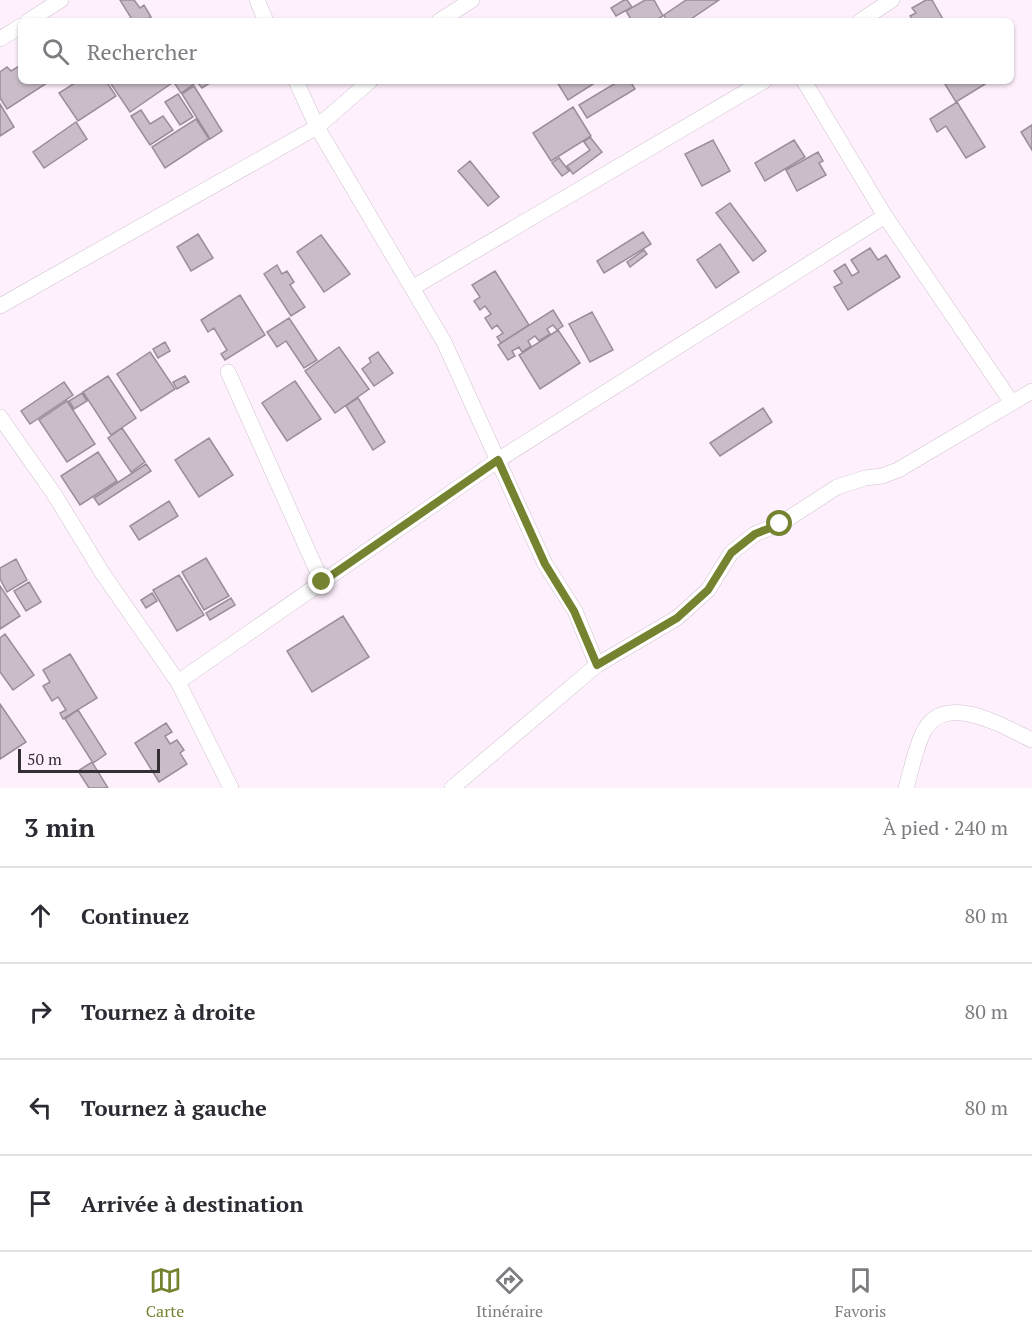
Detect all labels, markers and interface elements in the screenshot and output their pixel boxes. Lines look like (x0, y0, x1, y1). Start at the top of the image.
search box (18, 18, 1014, 84)
icon: search (39, 35, 72, 68)
text: Rechercher (87, 37, 197, 66)
route start (766, 510, 792, 536)
route end (308, 568, 334, 594)
scale bar (18, 746, 160, 774)
text: 50 m (27, 748, 62, 770)
text: 3 min (24, 810, 95, 844)
text: À pied · 240 m (883, 814, 1008, 841)
icon: ahead (24, 899, 57, 932)
text: Continuez (81, 901, 189, 930)
text: 80 m (965, 902, 1008, 929)
icon: right (24, 995, 57, 1028)
text: Tournez à droite (81, 997, 256, 1026)
text: 80 m (965, 998, 1008, 1025)
icon: left (24, 1091, 57, 1124)
text: Tournez à gauche (81, 1093, 267, 1122)
text: 80 m (965, 1094, 1008, 1121)
icon: arrive (24, 1187, 57, 1220)
text: Arrivée à destination (81, 1189, 303, 1218)
tab: Carte (146, 1264, 184, 1322)
tab: Itinéraire (476, 1264, 543, 1322)
tab: Favoris (835, 1264, 886, 1322)

